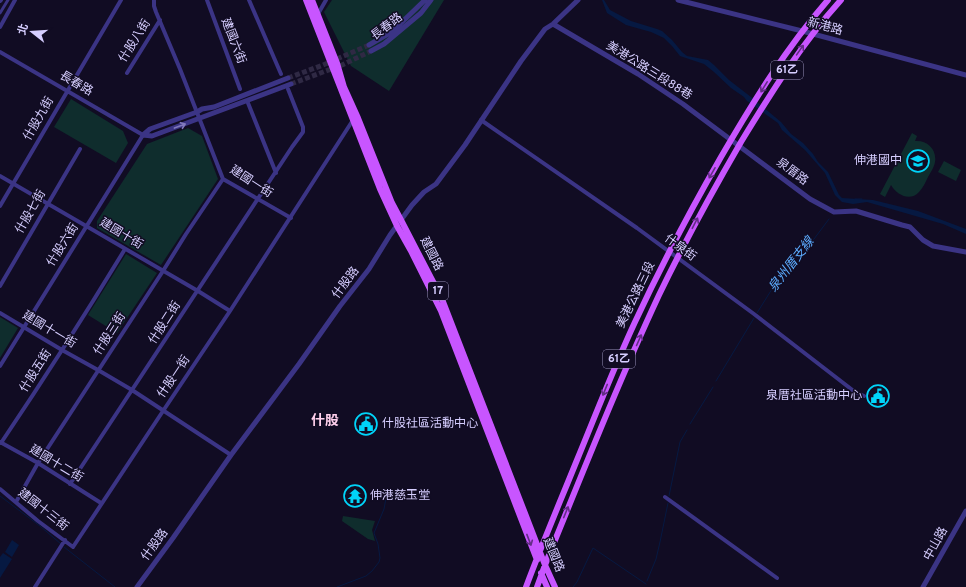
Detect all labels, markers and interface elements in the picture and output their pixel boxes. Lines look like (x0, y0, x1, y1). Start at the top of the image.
street label: 長春路 (368, 10, 406, 44)
north arrow (12, 12, 52, 52)
street label: 新港路 (806, 15, 844, 39)
street label: 什股八街 (115, 16, 155, 66)
street label: 建國六街 (217, 16, 249, 66)
text: 北 (15, 22, 32, 37)
street label: 美港公路三段88巷 (603, 38, 695, 104)
one-way arrow (796, 45, 804, 56)
road number: 61乙 (771, 61, 803, 79)
street label: 長春路 (56, 68, 96, 100)
one-way arrow (760, 81, 769, 92)
street label: 什股九街 (20, 94, 58, 144)
one-way arrow (173, 121, 185, 129)
school or university icon: 伸港國中 (905, 148, 931, 174)
place label: 伸港國中 (854, 153, 902, 169)
street label: 泉厝路 (773, 155, 811, 189)
street label: 建國一街 (227, 162, 275, 202)
one-way arrow (707, 167, 715, 179)
street label: 什股七街 (12, 187, 50, 237)
street label: 建國十街 (96, 215, 146, 253)
one-way arrow (692, 218, 699, 230)
street label: 什股六街 (43, 220, 83, 270)
street label: 什泉街 (661, 231, 699, 265)
water label: 泉州厝支線 (766, 233, 820, 296)
street label: 建國路 (416, 234, 446, 274)
street label: 美港公路三段 (613, 259, 659, 331)
street label: 什股路 (329, 264, 363, 302)
road number: 17 (428, 282, 448, 300)
street label: 什股二街 (145, 299, 185, 347)
street label: 建國十一街 (19, 308, 79, 352)
street label: 什股三街 (90, 310, 130, 358)
one-way arrow (635, 335, 643, 347)
street label: 什股五街 (16, 346, 56, 396)
road number: 61乙 (603, 350, 635, 368)
street label: 什股一街 (154, 353, 194, 401)
public building icon: 泉厝社區活動中心 (865, 383, 891, 409)
one-way arrow (601, 384, 609, 396)
place label: 泉厝社區活動中心 (766, 388, 862, 404)
public building icon: 什股社區活動中心 (353, 411, 379, 437)
district label: 什股 (311, 412, 339, 430)
place label: 什股社區活動中心 (382, 416, 478, 432)
street label: 建國十二街 (26, 442, 86, 486)
temple icon: 伸港慈玉堂 (342, 483, 368, 509)
street label: 建國十三街 (14, 485, 72, 535)
place label: 伸港慈玉堂 (370, 488, 430, 504)
one-way arrow (563, 506, 571, 518)
street label: 中山路 (920, 524, 952, 564)
street label: 什股路 (138, 526, 172, 564)
one-way arrow (525, 534, 533, 546)
street label: 建國路 (539, 535, 567, 575)

